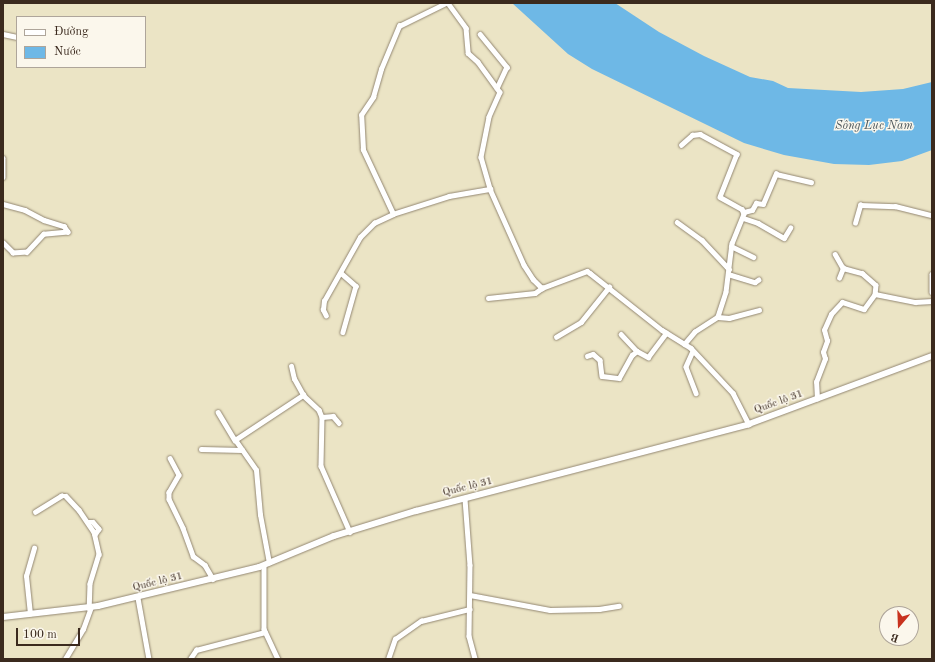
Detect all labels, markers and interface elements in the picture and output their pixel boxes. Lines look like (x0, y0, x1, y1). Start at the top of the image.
legend (16, 16, 146, 68)
text: Đường (54, 26, 89, 38)
text: Nước (54, 46, 81, 58)
water label: Sông Lục Nam (835, 120, 913, 134)
street label: Quốc lộ 31 (753, 388, 805, 418)
street label: Quốc lộ 31 (442, 475, 494, 501)
street label: Quốc lộ 31 (132, 570, 184, 596)
north arrow (879, 606, 919, 646)
scale bar (18, 620, 82, 646)
text: 100 m (23, 629, 57, 641)
text: B (890, 630, 901, 643)

